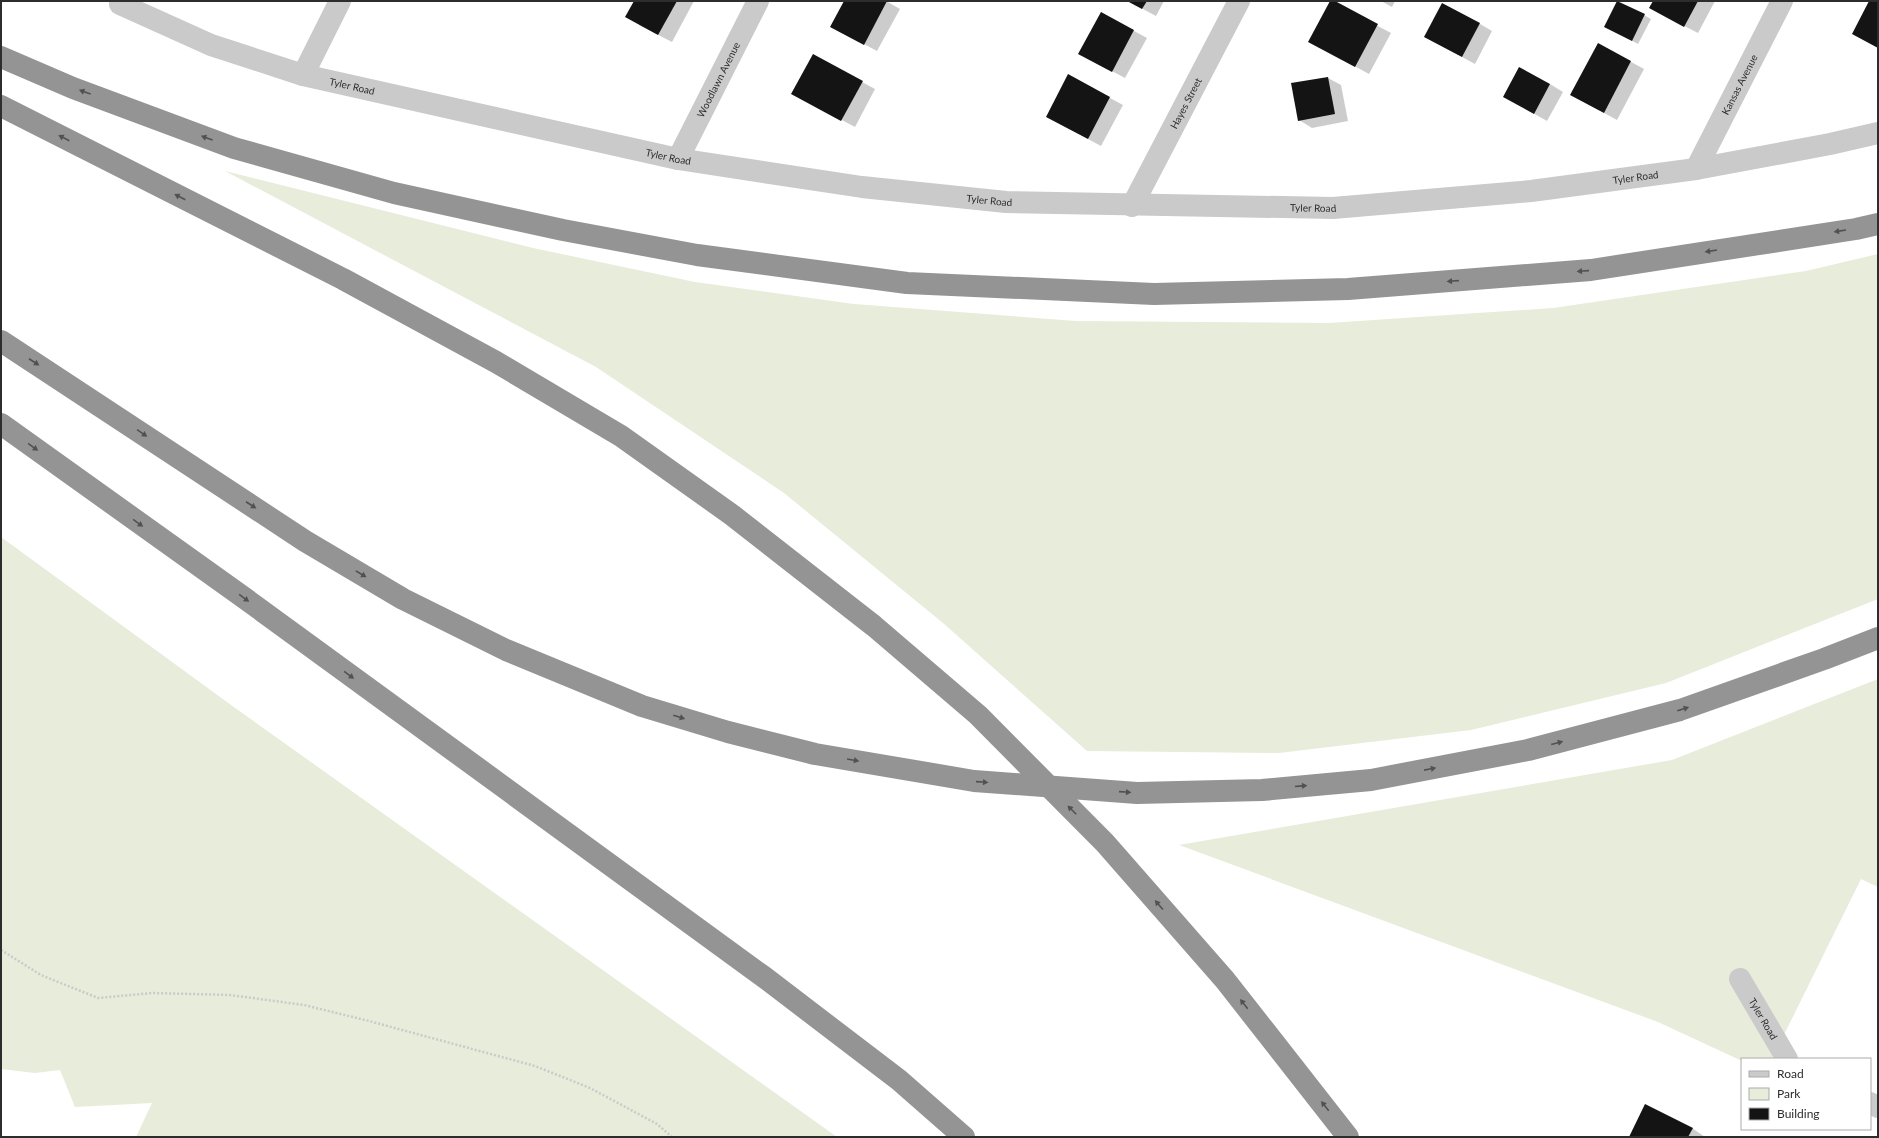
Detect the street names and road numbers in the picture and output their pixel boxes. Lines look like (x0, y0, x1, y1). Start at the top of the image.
street label: Woodlawn Avenue (694, 40, 742, 119)
street label: Kansas Avenue (1719, 52, 1760, 117)
street label: Tyler Road (328, 75, 376, 97)
street label: Hayes Street (1167, 75, 1204, 131)
street label: Tyler Road (645, 146, 692, 167)
street label: Tyler Road (1612, 168, 1659, 186)
street label: Tyler Road (966, 192, 1012, 208)
street label: Tyler Road (1290, 201, 1337, 214)
street label: Tyler Road (1746, 996, 1780, 1042)

